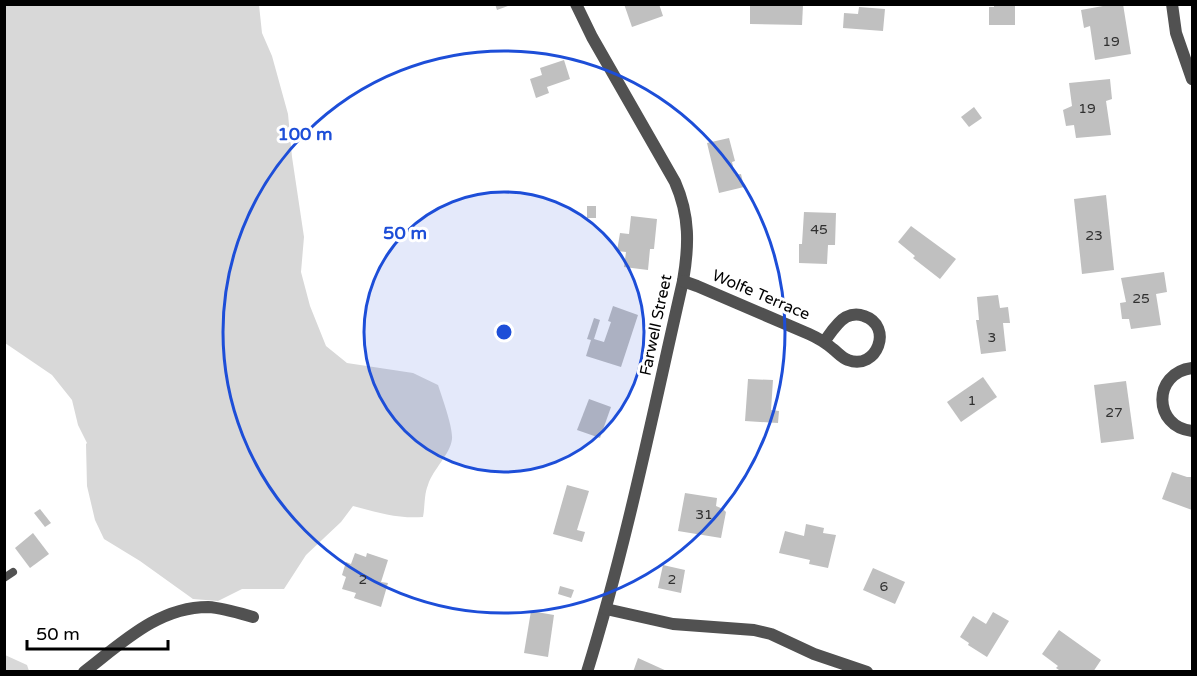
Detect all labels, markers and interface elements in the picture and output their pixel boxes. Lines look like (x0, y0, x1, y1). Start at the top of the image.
house number: 19 (1102, 33, 1120, 50)
house number: 19 (1078, 100, 1096, 117)
text: 100 m (277, 123, 333, 145)
house number: 45 (810, 221, 828, 238)
text: 50 m (383, 222, 427, 244)
house number: 23 (1085, 227, 1103, 244)
street label: Wolfe Terrace (709, 265, 813, 325)
street label: Farwell Street (635, 272, 677, 378)
house number: 25 (1132, 290, 1150, 307)
centre of rings (494, 322, 514, 342)
house number: 3 (988, 329, 996, 346)
house number: 1 (968, 392, 976, 409)
house number: 27 (1105, 404, 1123, 421)
house number: 31 (695, 506, 713, 523)
house number: 2 (359, 571, 367, 588)
house number: 2 (668, 571, 676, 588)
house number: 6 (880, 578, 889, 595)
scale bar (27, 613, 168, 651)
text: 50 m (36, 623, 80, 645)

